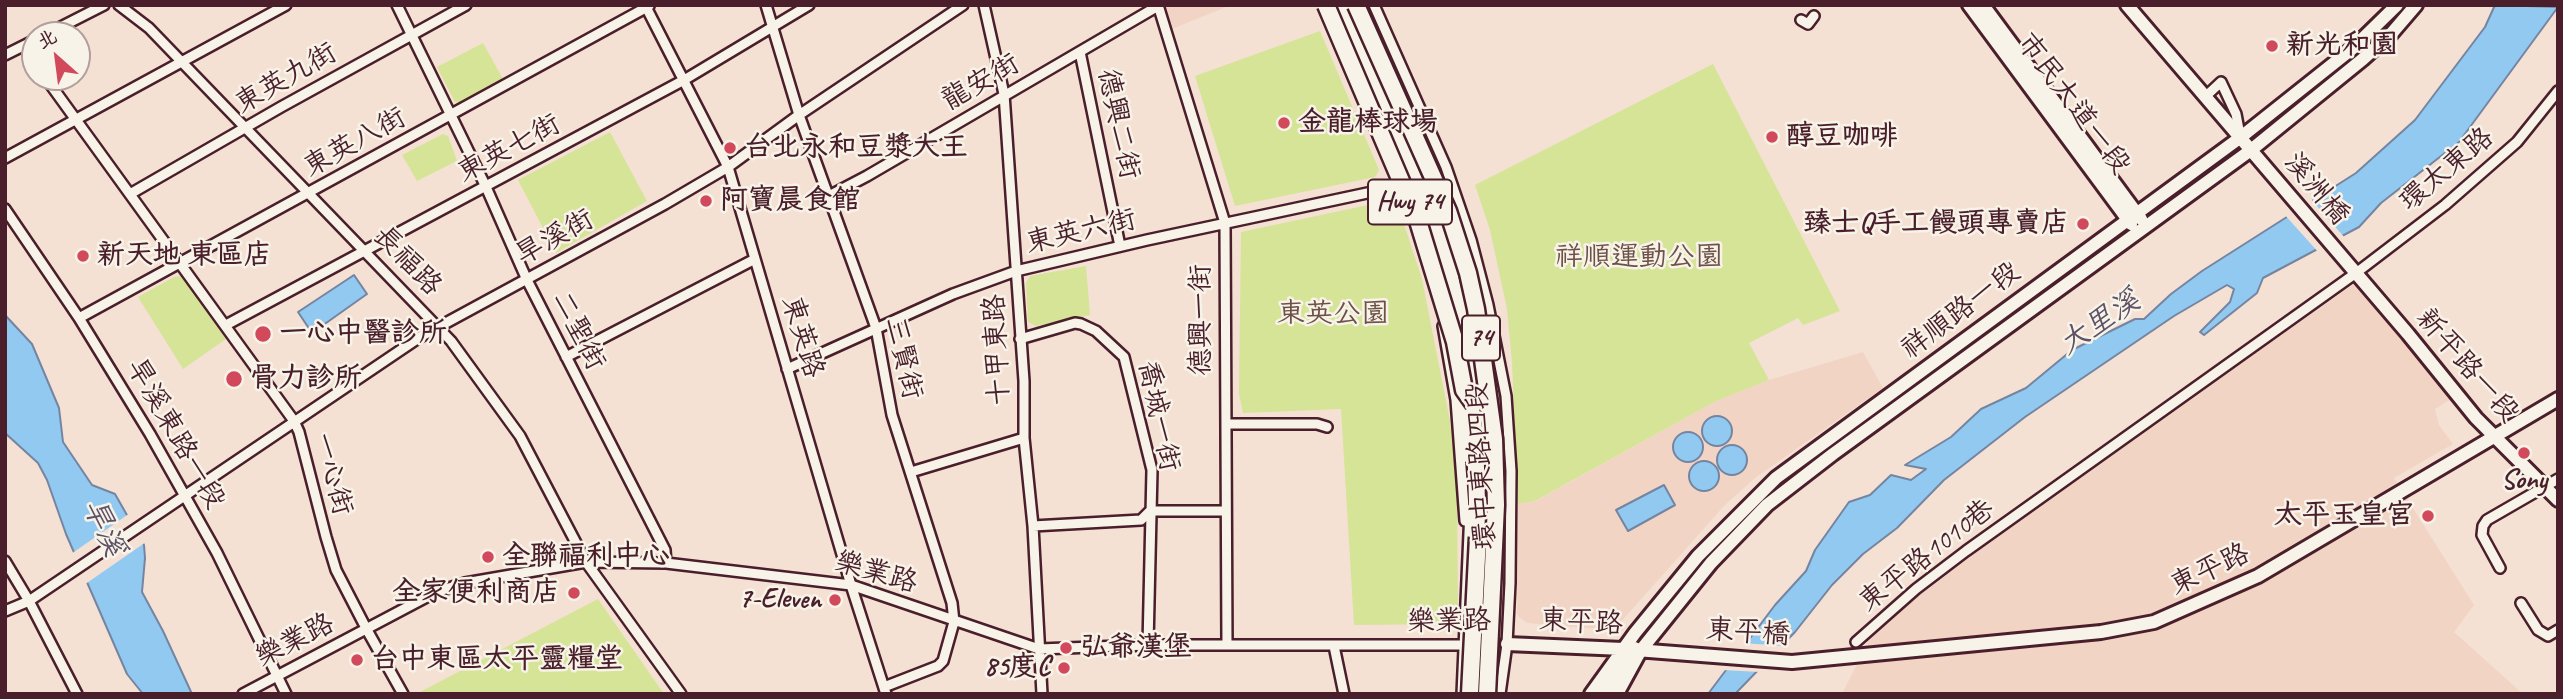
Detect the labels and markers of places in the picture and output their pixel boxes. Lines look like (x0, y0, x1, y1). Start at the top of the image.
place label: 新光和園 (2286, 29, 2398, 63)
marker: 新光和園 (2264, 38, 2280, 54)
place label: 金龍棒球場 (1298, 106, 1438, 140)
marker: 金龍棒球場 (1276, 115, 1292, 131)
place label: 醇豆咖啡 (1786, 120, 1898, 154)
marker: 醇豆咖啡 (1764, 129, 1780, 145)
place label: 台北永和豆漿大王 (744, 131, 968, 165)
marker: 台北永和豆漿大王 (722, 140, 738, 156)
place label: 阿寶晨食館 (720, 184, 860, 218)
marker: 阿寶晨食館 (698, 193, 714, 209)
place label: 臻士Q手工饅頭專賣店 (1803, 207, 2069, 241)
marker: 臻士Q手工饅頭專賣店 (2075, 216, 2091, 232)
place label: 新天地 東區店 (97, 239, 272, 273)
marker: 新天地 東區店 (75, 248, 91, 264)
place label: 一心中醫診所 (279, 317, 447, 351)
marker: 一心中醫診所 (253, 324, 273, 344)
place label: 骨力診所 (250, 362, 362, 396)
marker: 骨力診所 (224, 369, 244, 389)
marker: Sony (2516, 445, 2532, 461)
place label: Sony (2501, 464, 2547, 498)
place label: 太平玉皇宮 (2274, 499, 2414, 533)
marker: 太平玉皇宮 (2420, 508, 2436, 524)
place label: 全聯福利中心 (502, 540, 670, 574)
marker: 全聯福利中心 (480, 549, 496, 565)
place label: 全家便利商店 (392, 576, 560, 610)
place label: 7-Eleven (739, 583, 821, 617)
marker: 全家便利商店 (566, 585, 582, 601)
marker: 7-Eleven (827, 592, 843, 608)
place label: 弘爺漢堡 (1080, 631, 1192, 665)
marker: 弘爺漢堡 (1058, 640, 1074, 656)
place label: 台中東區太平靈糧堂 (371, 643, 623, 677)
place label: 85度C (984, 651, 1050, 685)
marker: 台中東區太平靈糧堂 (349, 652, 365, 668)
marker: 85度C (1056, 660, 1072, 676)

